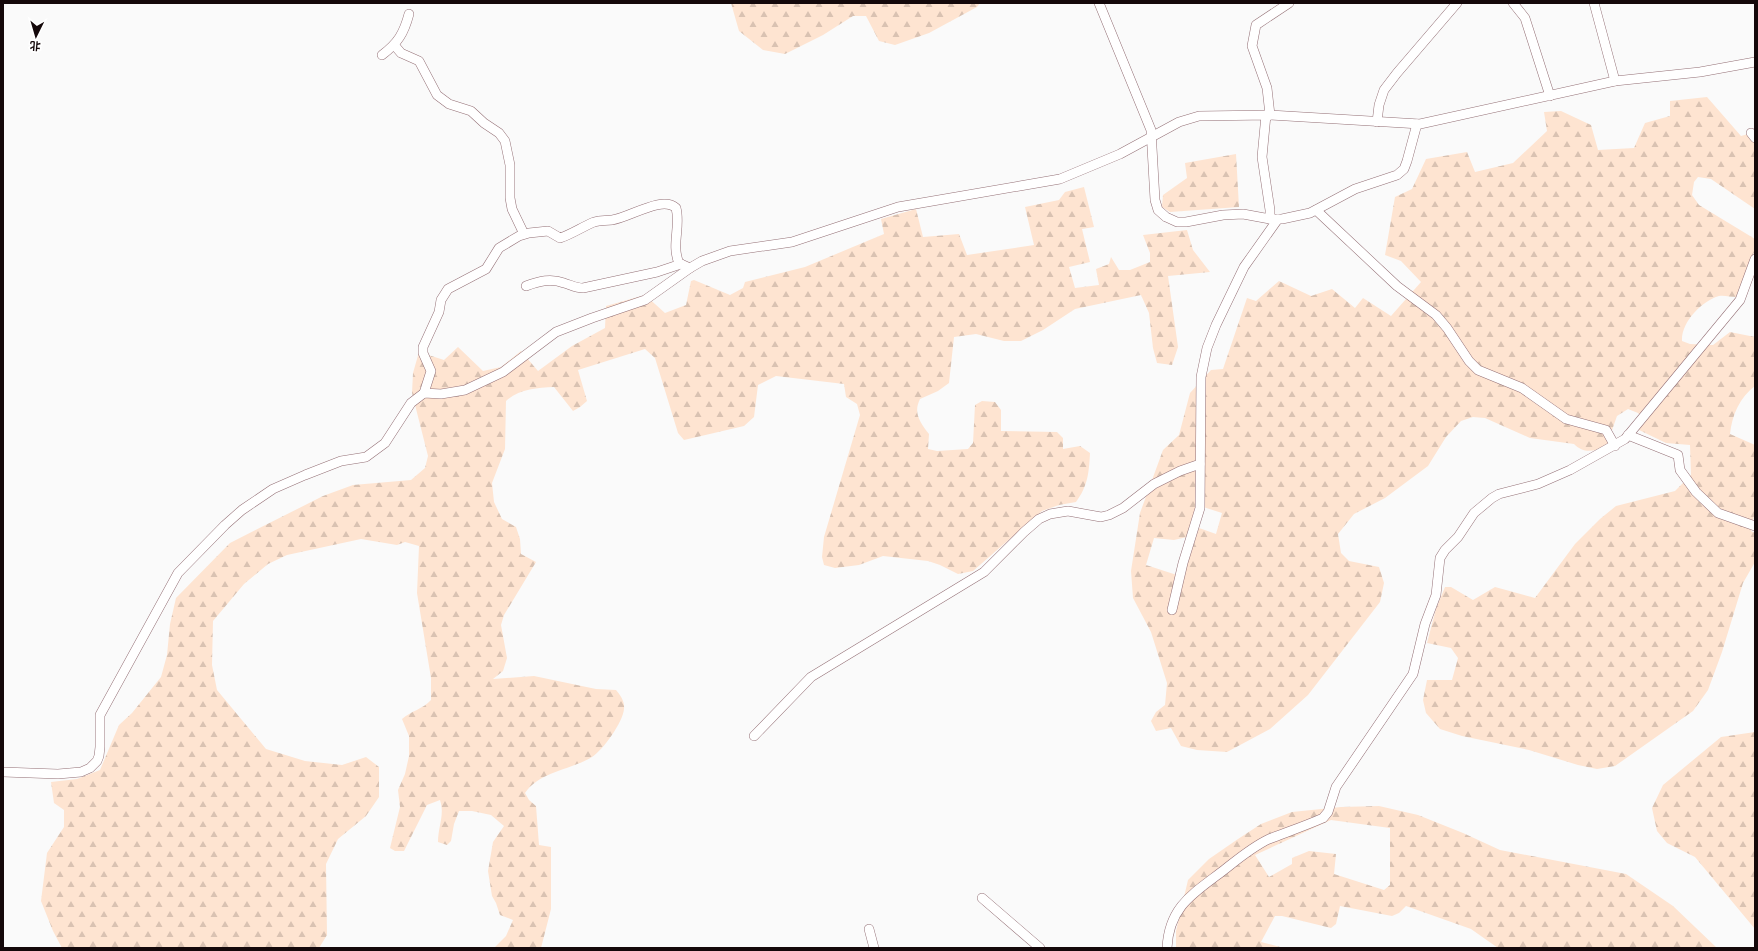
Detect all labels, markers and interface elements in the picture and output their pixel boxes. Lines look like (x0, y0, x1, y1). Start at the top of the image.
north arrow (16, 16, 56, 56)
text: 北 (29, 39, 41, 55)

